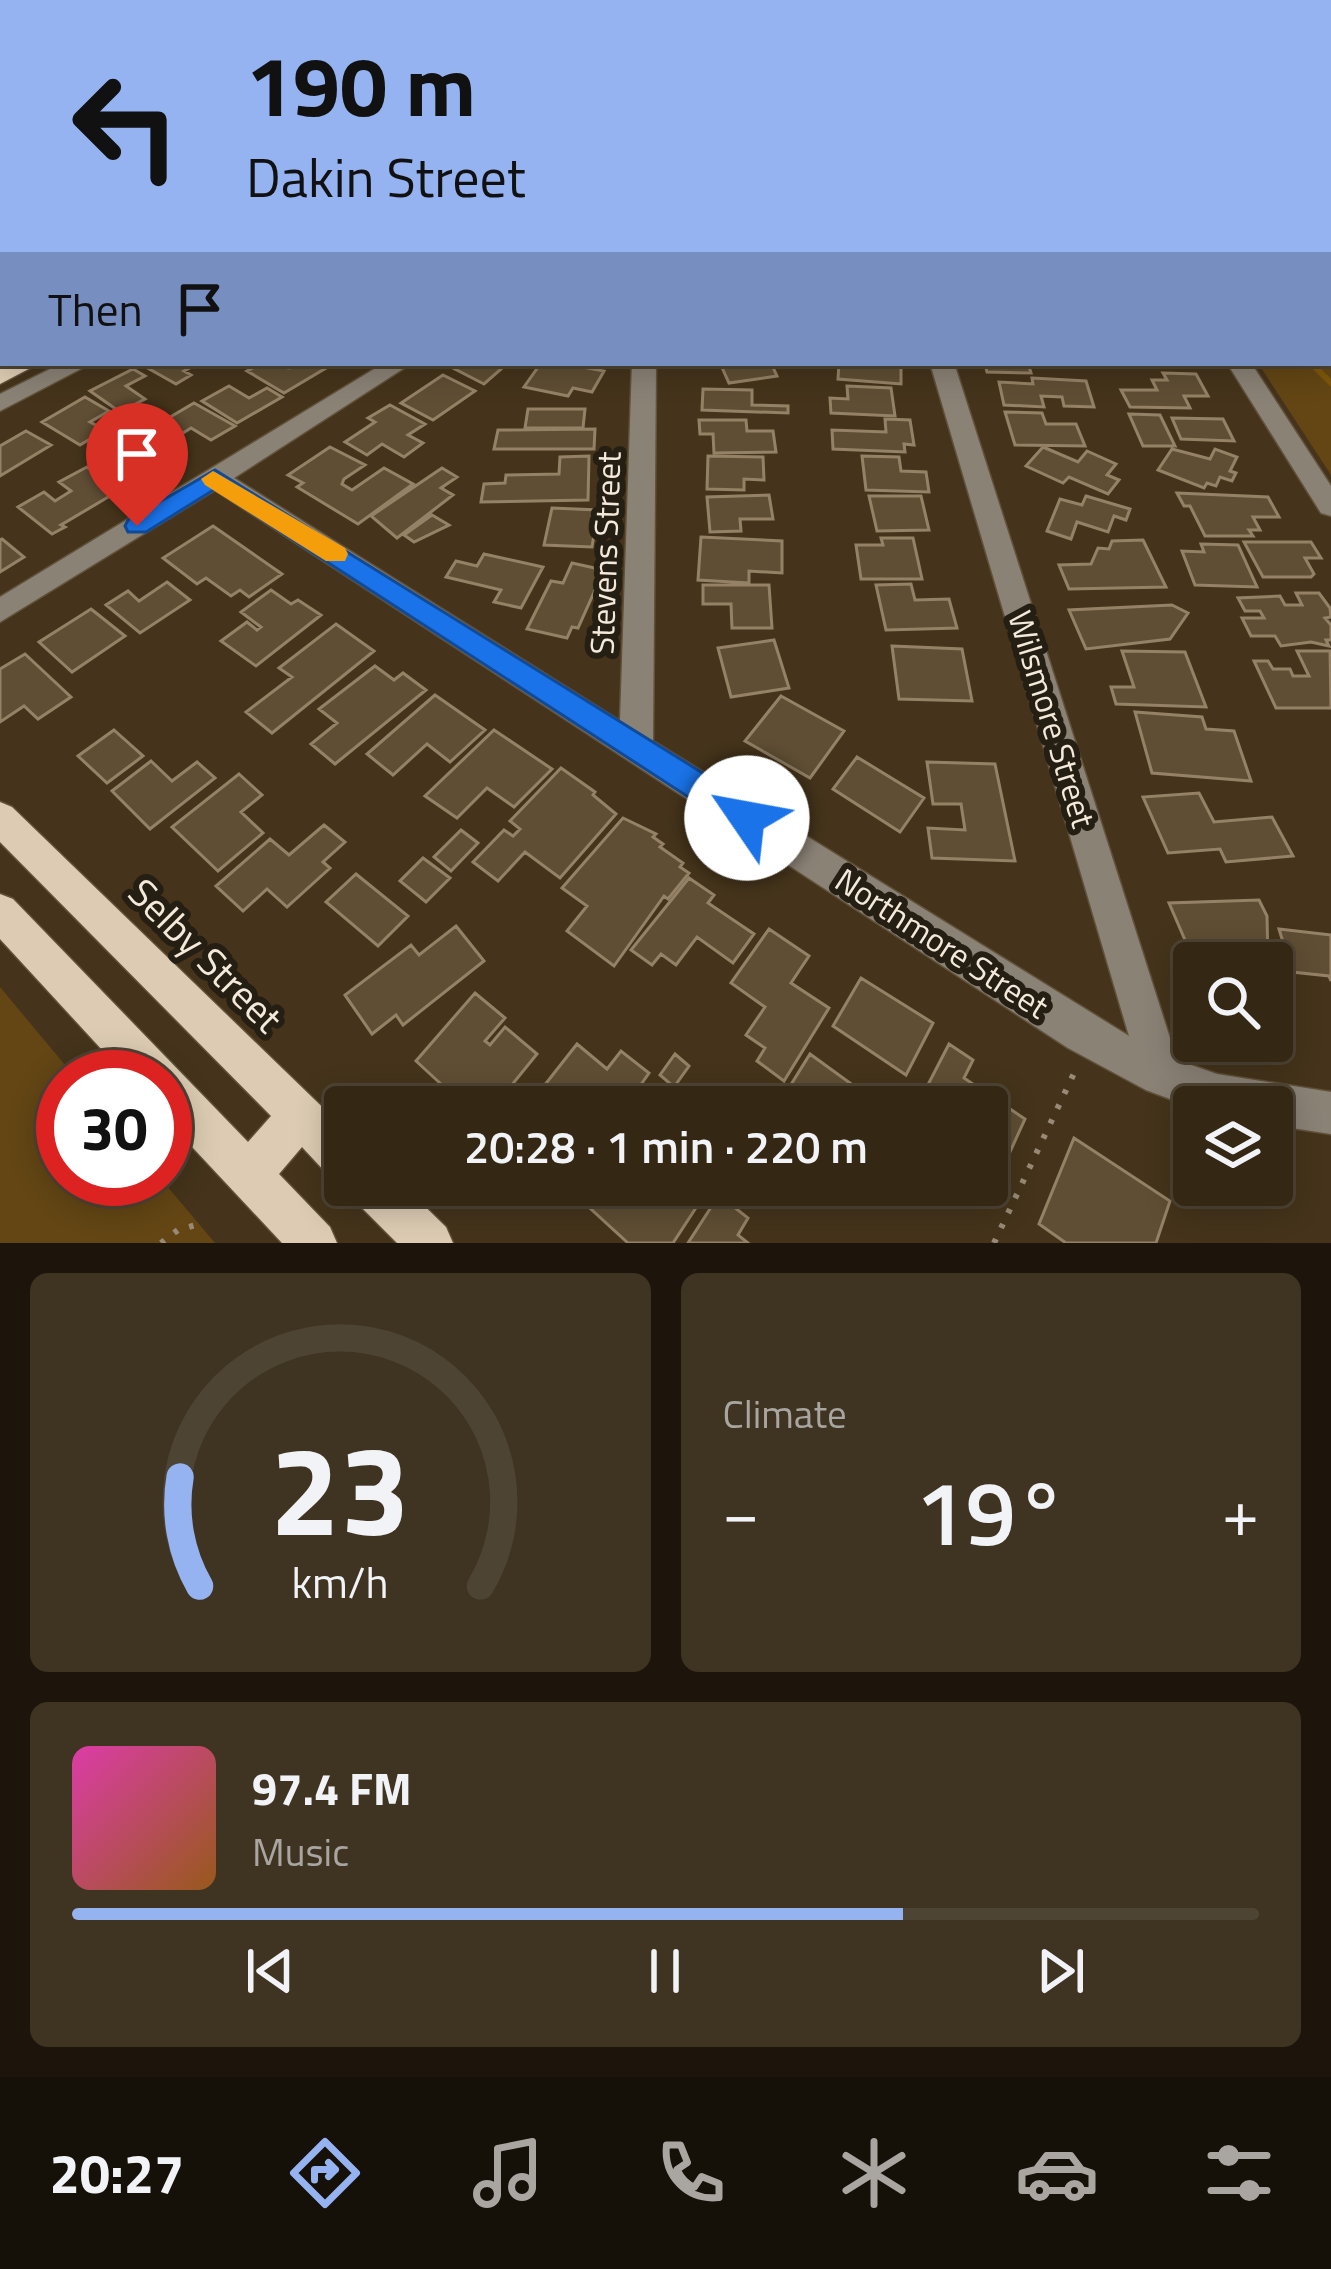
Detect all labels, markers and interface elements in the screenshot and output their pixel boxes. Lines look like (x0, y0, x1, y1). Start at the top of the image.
text: 190 m (246, 21, 476, 149)
icon: left (48, 48, 204, 204)
text: Dakin Street (246, 136, 526, 218)
text: Then (48, 275, 143, 343)
icon: arrive (167, 276, 233, 342)
pin (86, 403, 188, 526)
icon: arrive (104, 421, 170, 487)
street label: Stevens Street (576, 450, 634, 655)
street label: Wilsmore Street (995, 604, 1109, 834)
position arrow (684, 755, 810, 881)
street label: Northmore Street (825, 855, 1059, 1031)
street label: Selby Street (115, 864, 297, 1046)
map controls (1173, 942, 1293, 1206)
button: search (1173, 942, 1293, 1062)
speed limit sign: 30 (36, 1050, 192, 1206)
button: layers (1173, 1086, 1293, 1206)
text: 20:28 · 1 min · 220 m (464, 1112, 868, 1180)
text: Climate (723, 1384, 847, 1443)
text: 23 (270, 1394, 410, 1583)
text: 19° (915, 1443, 1066, 1580)
text: − (723, 1461, 759, 1562)
text: + (1222, 1461, 1259, 1562)
text: km/h (292, 1548, 389, 1614)
text: 97.4 FM (252, 1754, 412, 1822)
text: Music (252, 1822, 349, 1881)
icon: previous (237, 1938, 303, 2004)
icon: pause (632, 1938, 698, 2004)
icon: next (1028, 1938, 1094, 2004)
icon: directions (283, 2131, 367, 2215)
icon: music (466, 2131, 550, 2215)
icon: phone (649, 2131, 733, 2215)
icon: climate (832, 2131, 916, 2215)
icon: car (1015, 2131, 1099, 2215)
icon: filters (1197, 2131, 1281, 2215)
text: 20:27 (49, 2132, 184, 2214)

